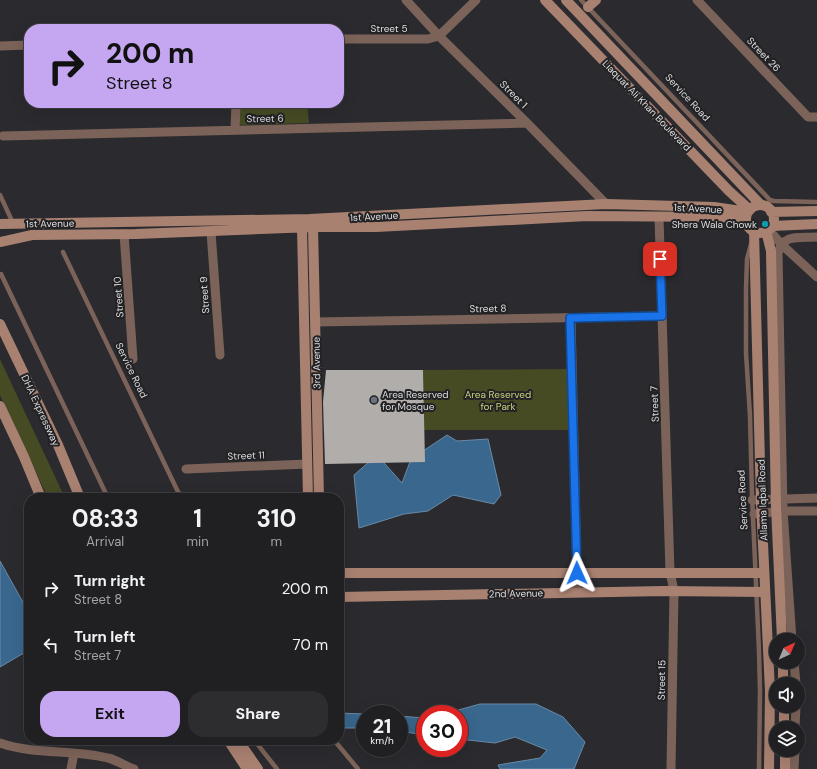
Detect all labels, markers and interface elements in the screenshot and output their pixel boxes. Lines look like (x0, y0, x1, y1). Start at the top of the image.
street label: Street 5 (370, 22, 408, 35)
street label: Street 26 (744, 34, 783, 74)
text: 200 m (106, 35, 194, 72)
icon: right (40, 40, 92, 92)
street label: Liaquat Ali Khan Boulevard (600, 57, 694, 154)
text: Street 8 (106, 71, 173, 95)
street label: Service Road (662, 71, 713, 124)
street label: Street 1 (497, 78, 530, 111)
street label: Street 6 (246, 112, 284, 125)
street label: 1st Avenue (673, 201, 723, 216)
street label: 1st Avenue (349, 209, 399, 224)
street label: 1st Avenue (26, 217, 75, 230)
place label: Shera Wala Chowk (672, 218, 757, 231)
marker: Shera Wala Chowk (760, 219, 770, 229)
pin (643, 242, 677, 276)
icon: arrive (649, 248, 671, 270)
street label: Street 10 (111, 276, 126, 318)
street label: Street 9 (197, 276, 212, 314)
street label: Street 8 (469, 302, 507, 315)
street label: 3rd Avenue (310, 336, 323, 389)
street label: Service Road (113, 340, 151, 400)
street label: DHA Expressway (18, 372, 63, 448)
street label: Street 7 (647, 386, 662, 422)
place label: Area Reserved for Mosque (382, 388, 449, 413)
park label: Area Reserved for Park (465, 388, 531, 413)
marker: Area Reserved for Mosque (369, 395, 379, 405)
street label: Street 11 (227, 448, 265, 463)
street label: Allama Iqbal Road (755, 459, 770, 541)
street label: Service Road (734, 470, 751, 530)
text: 08:33 (72, 503, 139, 534)
text: 1 (193, 503, 202, 534)
text: 310 (256, 503, 296, 534)
text: Arrival (86, 533, 124, 550)
text: min (187, 533, 209, 550)
text: m (271, 533, 282, 550)
position arrow (556, 552, 598, 594)
text: Turn right (74, 571, 145, 591)
icon: right (40, 578, 62, 600)
text: 200 m (282, 579, 328, 599)
street label: 2nd Avenue (489, 587, 544, 600)
text: Street 8 (74, 591, 122, 608)
text: Turn left (74, 627, 135, 647)
north arrow (769, 633, 805, 669)
map controls (769, 633, 805, 757)
icon: left (40, 634, 62, 656)
text: 70 m (293, 635, 328, 655)
text: Street 7 (74, 647, 121, 664)
street label: Street 15 (655, 660, 668, 700)
button: sound (769, 677, 805, 713)
button: Exit (40, 691, 180, 737)
button: Share (188, 691, 328, 737)
speed limit sign: 30 (416, 705, 468, 757)
text: 21 (373, 713, 391, 739)
button: layers (769, 721, 805, 757)
text: km/h (370, 734, 394, 747)

